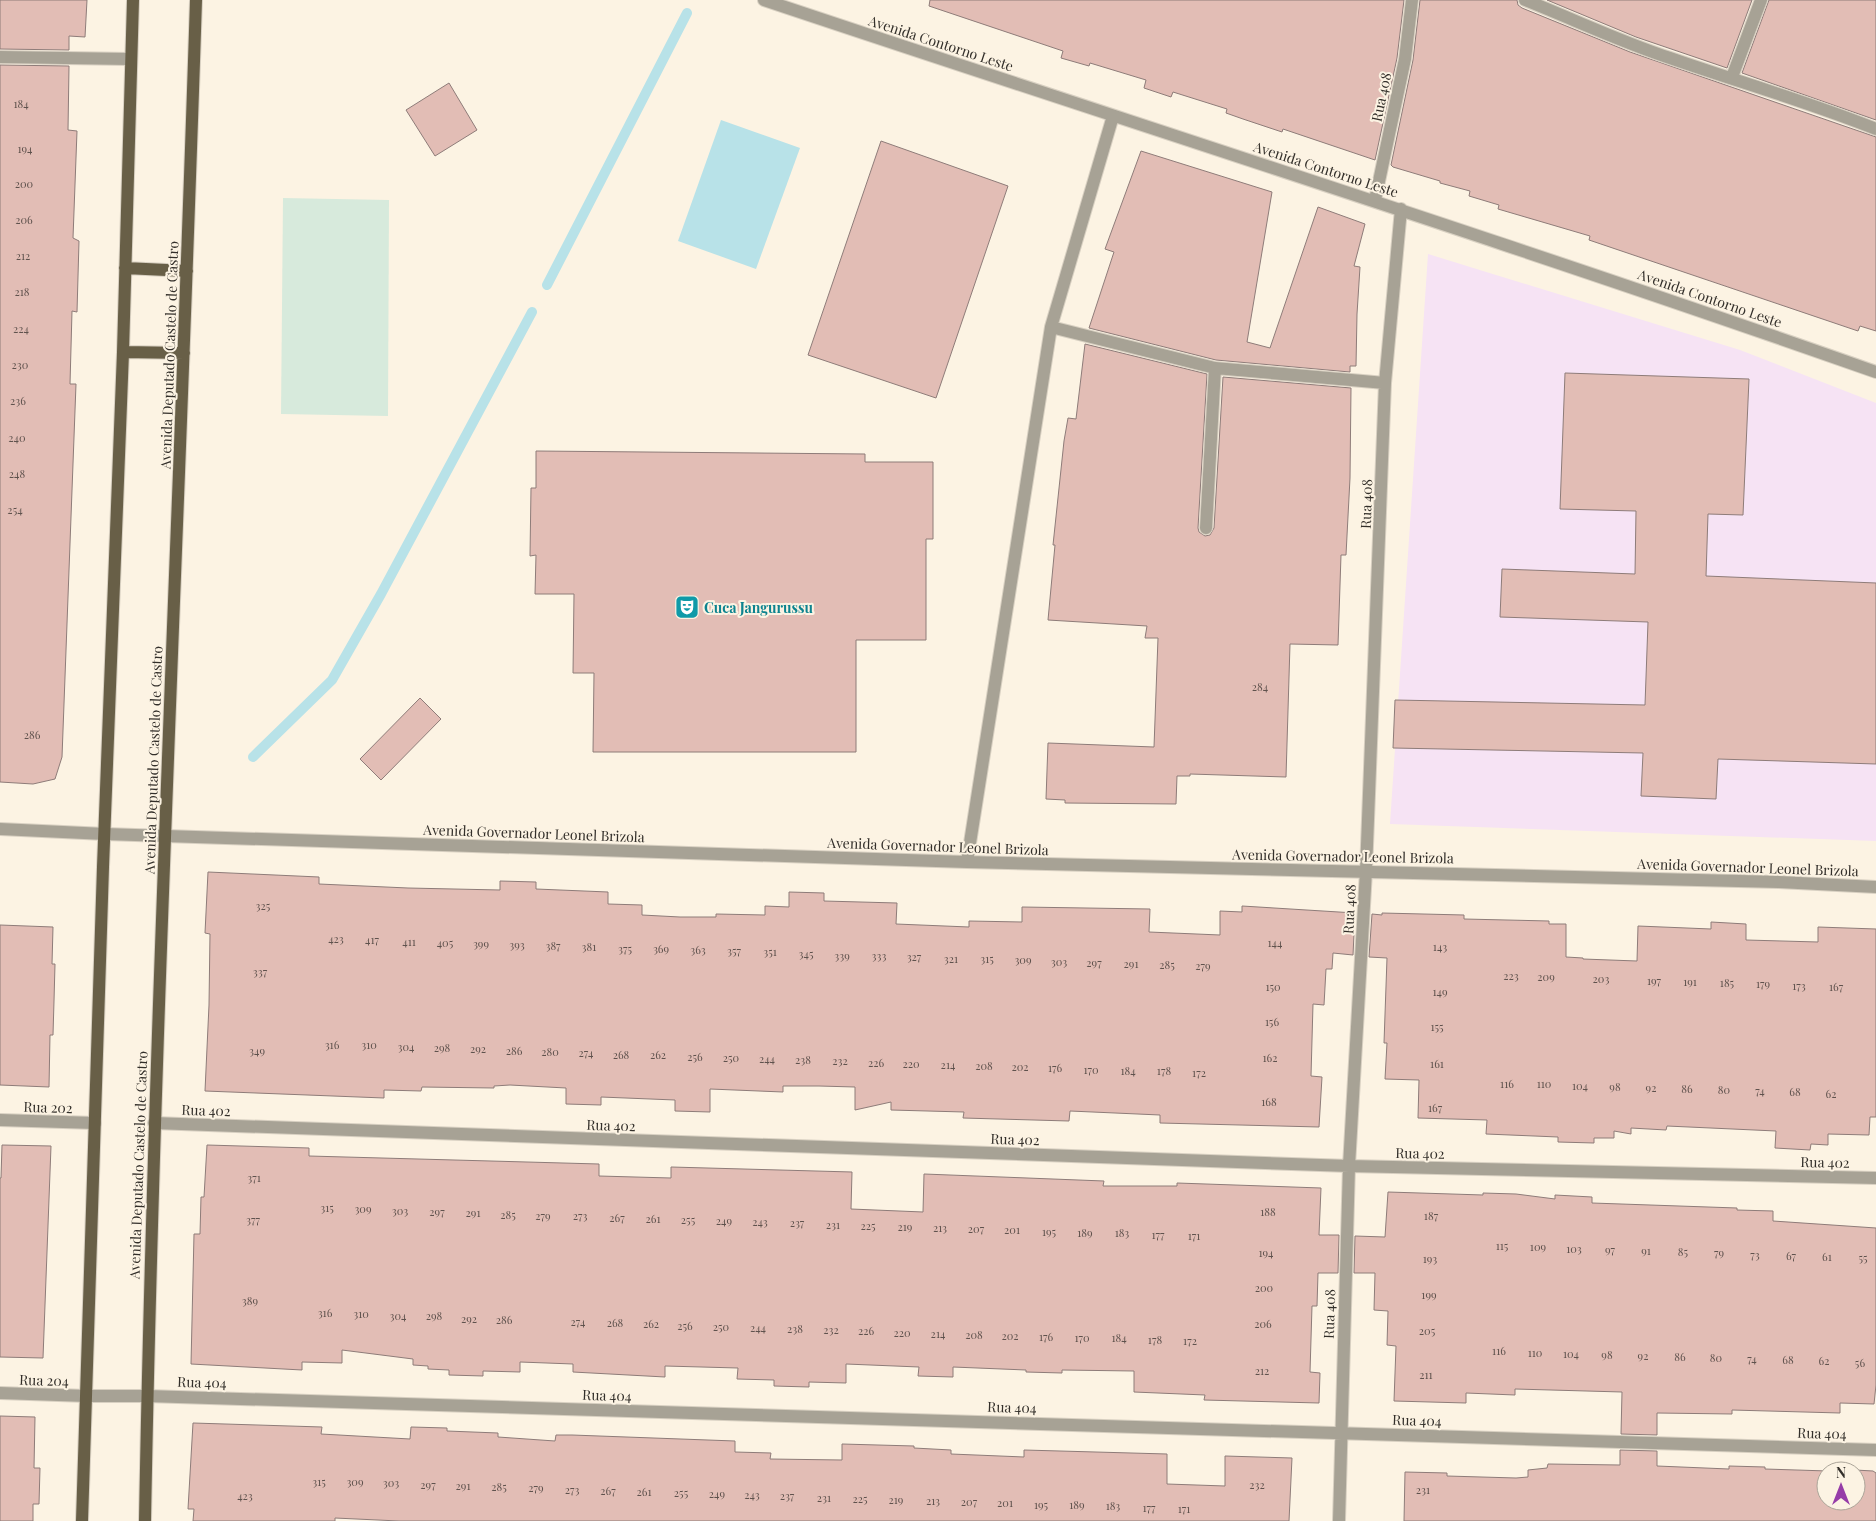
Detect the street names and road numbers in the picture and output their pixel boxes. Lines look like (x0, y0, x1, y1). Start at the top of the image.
street label: Avenida Contorno Leste (865, 10, 1016, 75)
street label: Rua 408 (1367, 71, 1395, 123)
street label: Avenida Contorno Leste (1250, 136, 1401, 201)
street label: Avenida Deputado Castelo de Castro (155, 240, 182, 470)
street label: Avenida Contorno Leste (1634, 264, 1785, 332)
street label: Rua 408 (1356, 479, 1376, 529)
street label: Avenida Deputado Castelo de Castro (139, 645, 166, 875)
street label: Avenida Governador Leonel Brizola (422, 820, 645, 846)
street label: Avenida Governador Leonel Brizola (826, 833, 1049, 859)
street label: Avenida Governador Leonel Brizola (1231, 845, 1454, 867)
street label: Avenida Governador Leonel Brizola (1636, 854, 1859, 880)
street label: Rua 408 (1338, 884, 1360, 934)
street label: Avenida Deputado Castelo de Castro (124, 1050, 151, 1280)
street label: Rua 202 (23, 1097, 73, 1117)
street label: Rua 402 (181, 1100, 231, 1120)
street label: Rua 402 (586, 1115, 636, 1135)
street label: Rua 402 (990, 1129, 1040, 1149)
street label: Rua 402 (1395, 1143, 1445, 1163)
street label: Rua 402 (1800, 1152, 1850, 1172)
street label: Rua 408 (1319, 1289, 1339, 1339)
street label: Rua 204 (19, 1370, 69, 1390)
street label: Rua 404 (177, 1372, 227, 1392)
street label: Rua 404 (582, 1385, 632, 1405)
street label: Rua 404 (987, 1397, 1037, 1417)
street label: Rua 404 (1392, 1410, 1442, 1430)
street label: Rua 404 (1797, 1423, 1847, 1443)

